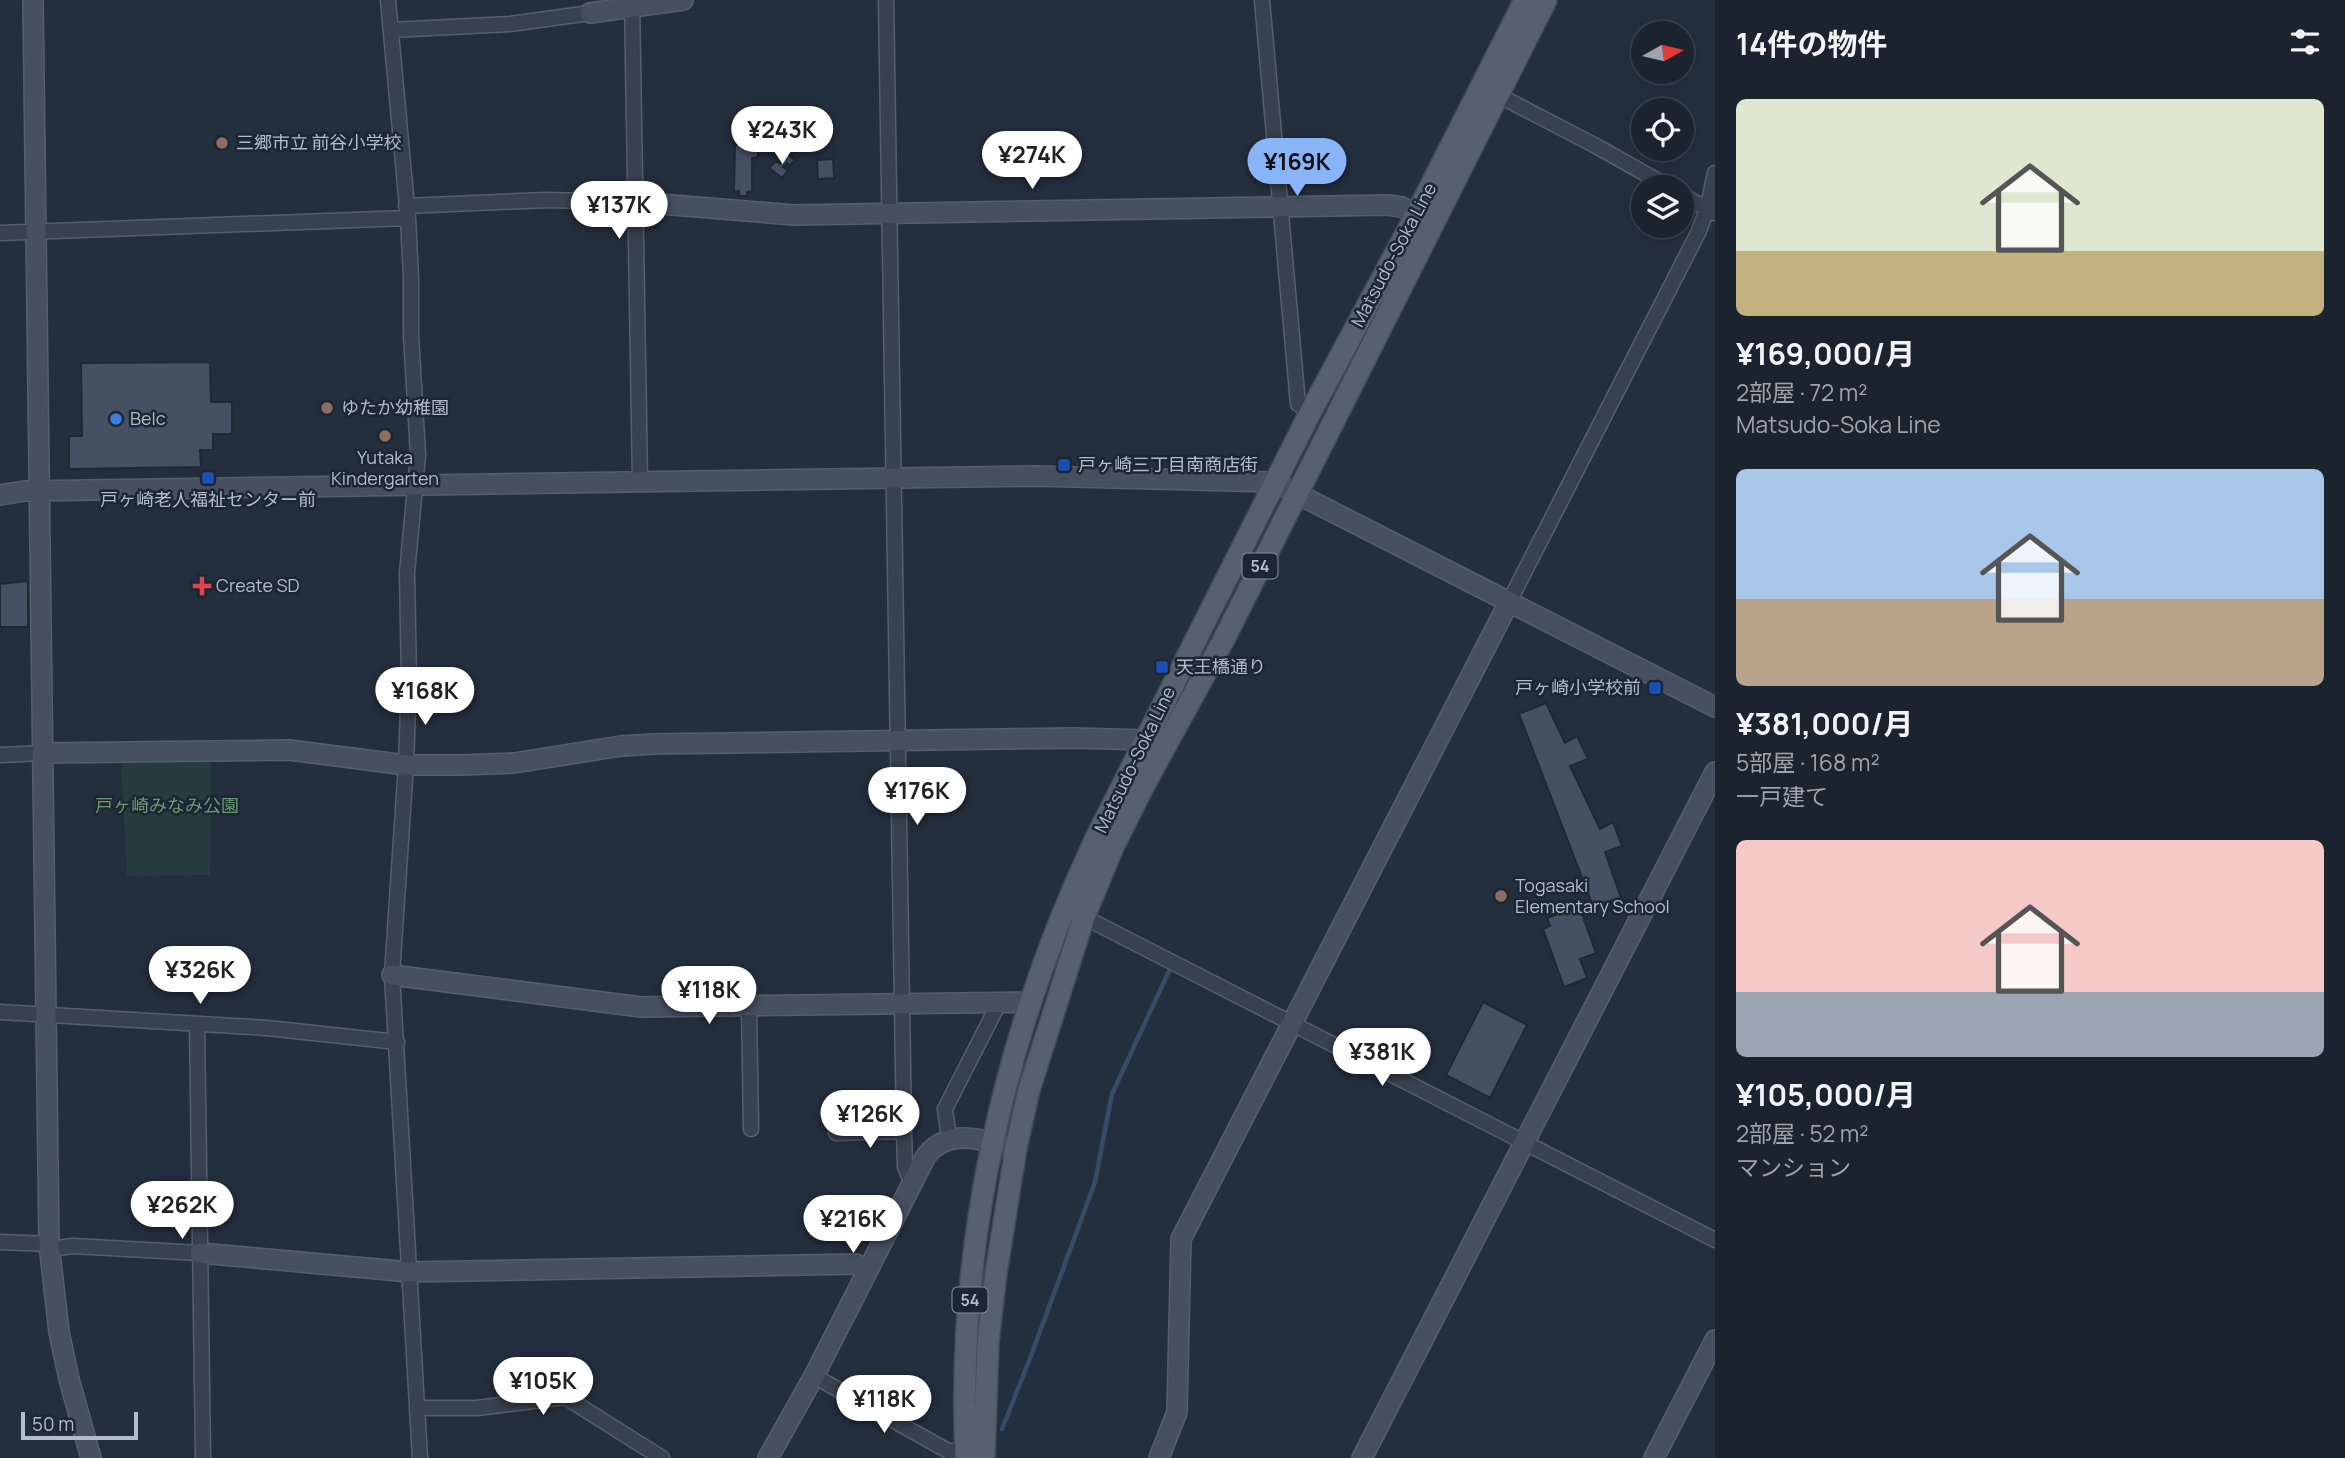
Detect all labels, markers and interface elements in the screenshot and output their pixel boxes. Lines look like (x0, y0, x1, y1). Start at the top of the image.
north arrow (1631, 21, 1694, 84)
map controls (1631, 21, 1694, 238)
text: 14件の物件 (1736, 23, 1887, 64)
icon: filters (2286, 23, 2324, 61)
button: locate (1631, 98, 1694, 161)
pin: ¥243K (733, 106, 831, 166)
text: ¥243K (747, 113, 817, 145)
place label: 三郷市立 前谷小学校 (236, 130, 402, 154)
pin: ¥274K (983, 132, 1081, 191)
marker: 三郷市立 前谷小学校 (214, 135, 230, 151)
text: ¥274K (998, 138, 1066, 170)
pin: ¥169K (1248, 138, 1346, 198)
text: ¥169K (1263, 145, 1331, 177)
icon: home (1967, 145, 2093, 271)
button: layers (1631, 175, 1694, 238)
street label: Matsudo-Soka Line (1345, 178, 1441, 331)
pin: ¥137K (570, 182, 668, 241)
text: ¥137K (587, 188, 651, 220)
text: ¥169,000/月 (1736, 333, 1915, 374)
text: 2部屋 · 72 m² (1736, 376, 1867, 408)
place label: ゆたか幼稚園 (341, 395, 449, 419)
marker: ゆたか幼稚園 (319, 400, 335, 416)
place label: Belc (130, 406, 166, 430)
text: Matsudo-Soka Line (1736, 408, 1941, 440)
marker: Belc (108, 411, 124, 427)
marker: Yutaka Kindergarten (377, 428, 393, 444)
place label: Yutaka Kindergarten (331, 445, 439, 490)
place label: 戸ヶ崎三丁目南商店街 (1078, 452, 1258, 476)
marker: 戸ヶ崎三丁目南商店街 (1056, 457, 1072, 473)
marker: 戸ヶ崎老人福祉センター前 (200, 470, 216, 486)
place label: 戸ヶ崎老人福祉センター前 (100, 487, 316, 511)
icon: home (1967, 515, 2093, 641)
road number: 54 (1242, 554, 1278, 579)
place label: Create SD (216, 573, 300, 597)
marker: Create SD (194, 578, 210, 594)
place label: 天王橋通り (1176, 654, 1266, 678)
marker: 天王橋通り (1154, 659, 1170, 675)
pin: ¥168K (376, 668, 474, 727)
text: ¥168K (391, 674, 459, 706)
place label: 戸ヶ崎小学校前 (1515, 675, 1641, 699)
marker: 戸ヶ崎小学校前 (1647, 680, 1663, 696)
street label: Matsudo-Soka Line (1088, 682, 1180, 837)
text: ¥381,000/月 (1736, 703, 1913, 744)
text: 5部屋 · 168 m² (1736, 746, 1880, 778)
pin: ¥176K (868, 768, 966, 827)
text: ¥176K (884, 774, 950, 806)
text: 一戸建て (1736, 780, 1828, 812)
park label: 戸ヶ崎みなみ公園 (95, 793, 239, 817)
place label: Togasaki Elementary School (1515, 873, 1670, 918)
icon: home (1967, 886, 2093, 1012)
marker: Togasaki Elementary School (1493, 888, 1509, 904)
pin: ¥326K (151, 946, 249, 1006)
text: ¥326K (165, 953, 235, 985)
pin: ¥118K (660, 967, 758, 1026)
text: ¥118K (677, 973, 741, 1005)
pin: ¥381K (1333, 1028, 1431, 1088)
text: ¥381K (1349, 1035, 1415, 1067)
text: ¥105,000/月 (1736, 1074, 1916, 1115)
pin: ¥126K (821, 1090, 919, 1150)
text: ¥126K (836, 1097, 904, 1129)
text: 2部屋 · 52 m² (1736, 1117, 1869, 1149)
text: マンション (1736, 1151, 1851, 1183)
pin: ¥262K (133, 1182, 231, 1241)
text: ¥262K (147, 1188, 217, 1220)
pin: ¥216K (804, 1196, 902, 1255)
text: ¥216K (819, 1202, 887, 1234)
road number: 54 (953, 1288, 988, 1312)
pin: ¥105K (494, 1358, 592, 1417)
text: ¥105K (509, 1364, 577, 1396)
pin: ¥118K (835, 1376, 933, 1435)
text: ¥118K (852, 1382, 916, 1414)
scale bar (21, 1409, 138, 1441)
text: 50 m (32, 1411, 74, 1437)

